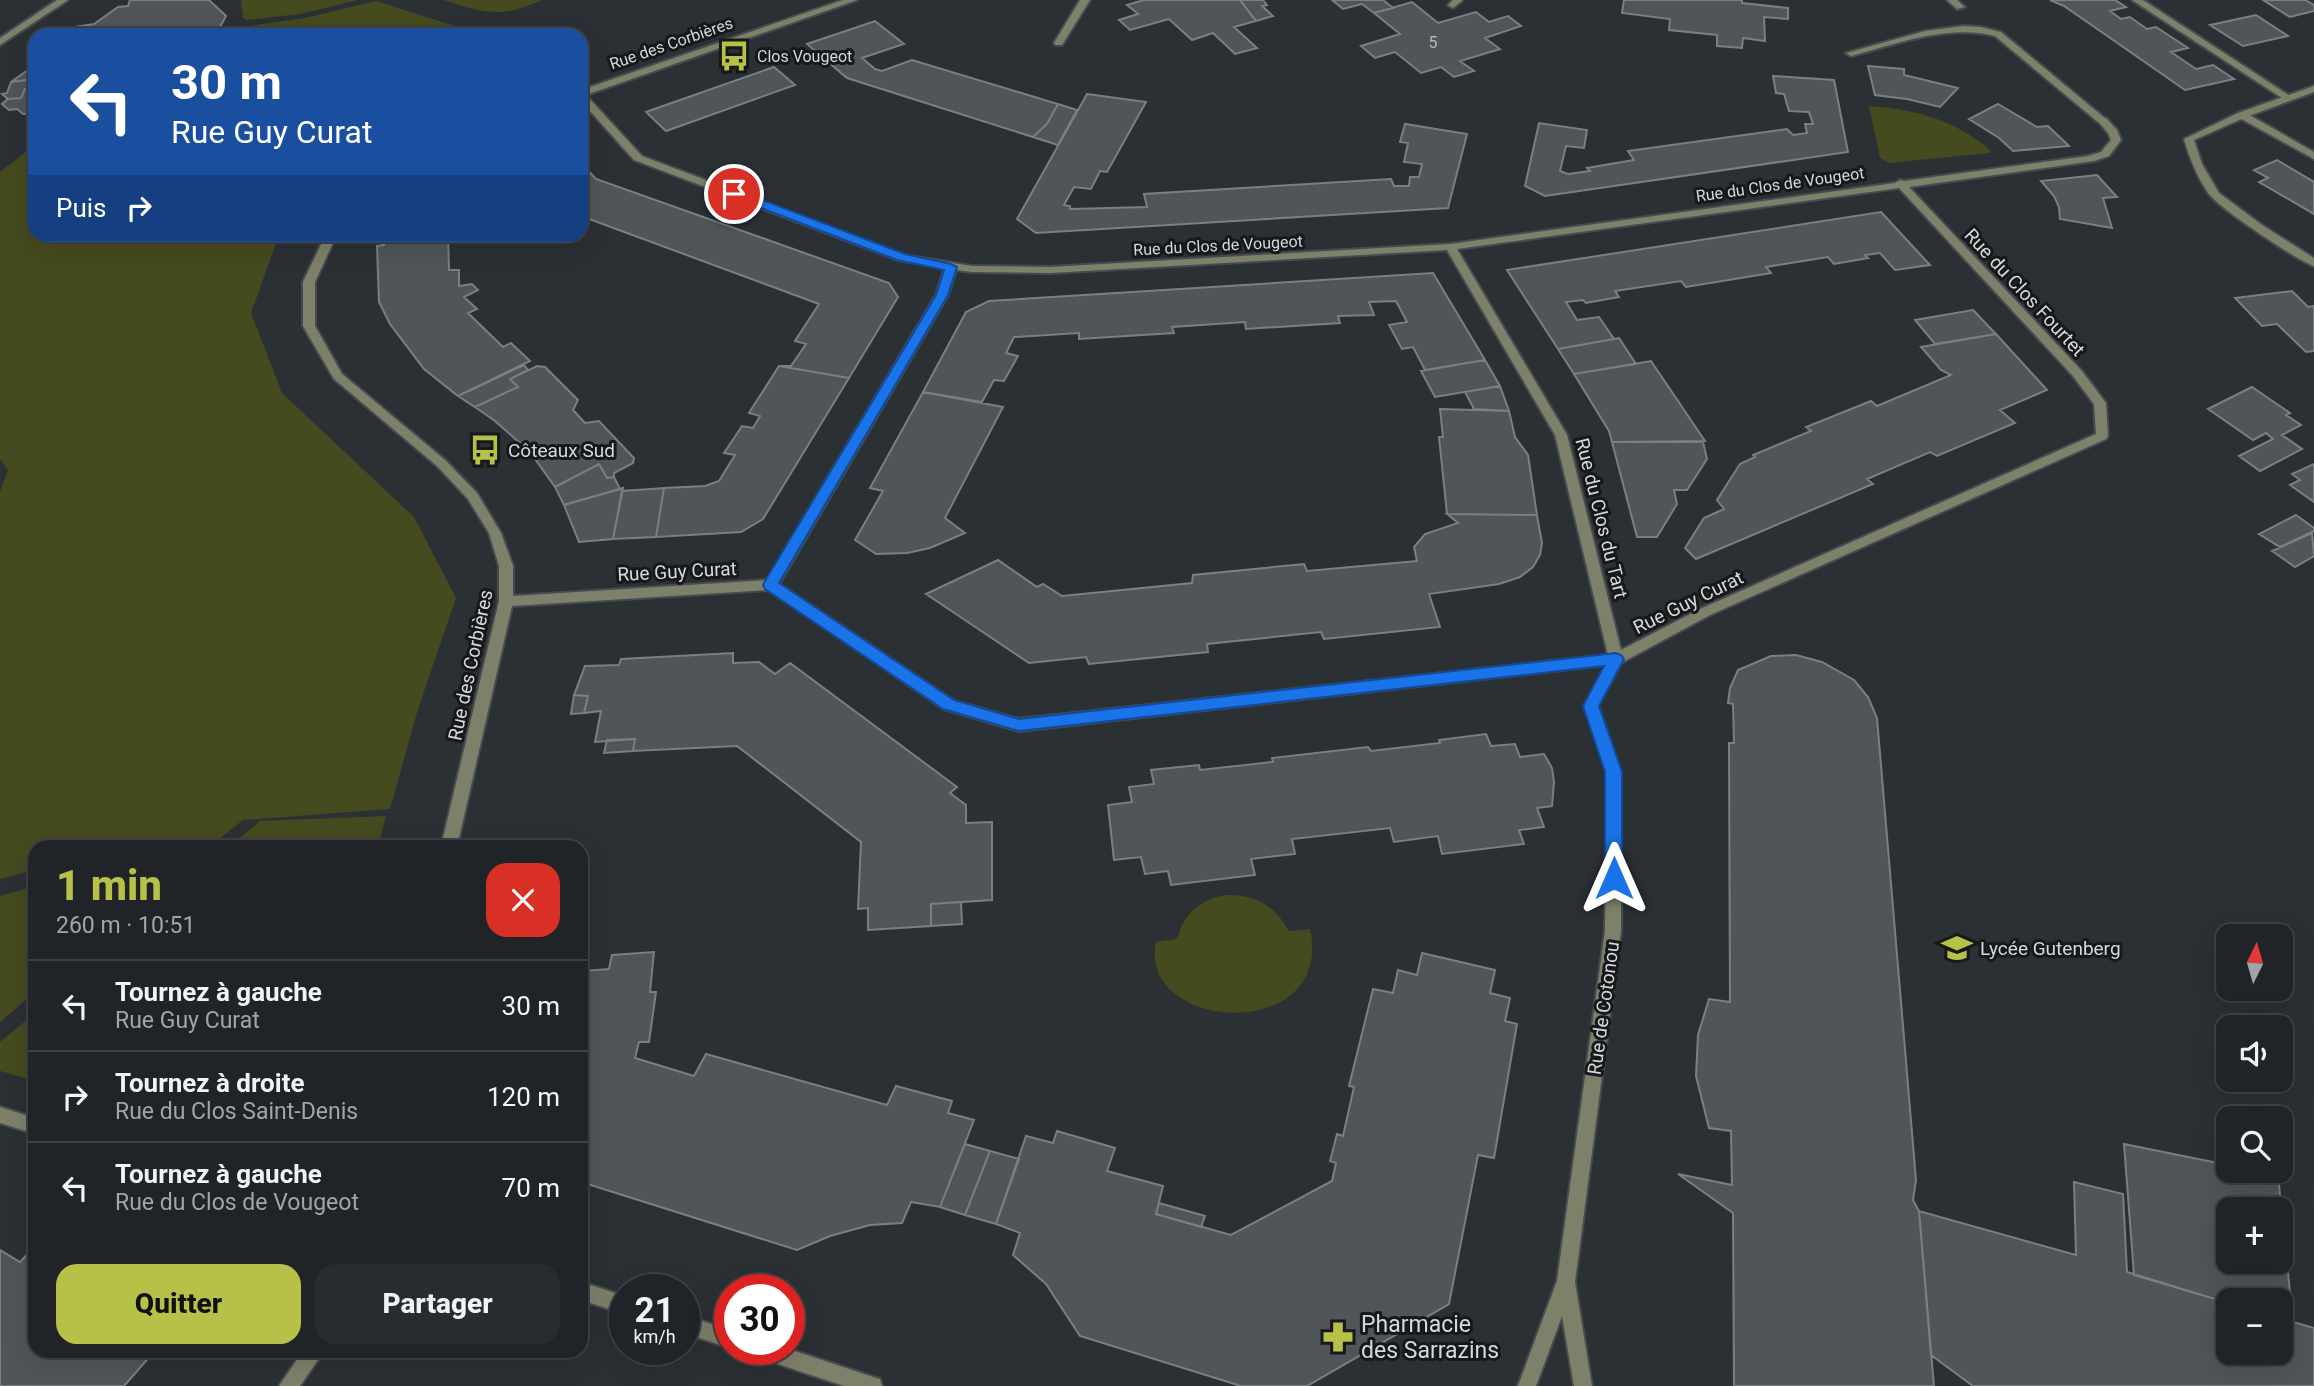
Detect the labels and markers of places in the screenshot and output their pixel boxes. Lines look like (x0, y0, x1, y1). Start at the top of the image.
bus stop icon: Clos Vougeot (717, 39, 751, 73)
place label: Clos Vougeot (757, 47, 852, 66)
pin (704, 164, 764, 224)
bus stop icon: Côteaux Sud (468, 433, 502, 467)
place label: Côteaux Sud (508, 439, 615, 462)
school or university icon: Lycée Gutenberg (1940, 931, 1974, 965)
place label: Lycée Gutenberg (1980, 937, 2121, 960)
place label: Pharmacie des Sarrazins (1361, 1311, 1499, 1364)
pharmacy icon: Pharmacie des Sarrazins (1321, 1320, 1355, 1354)

